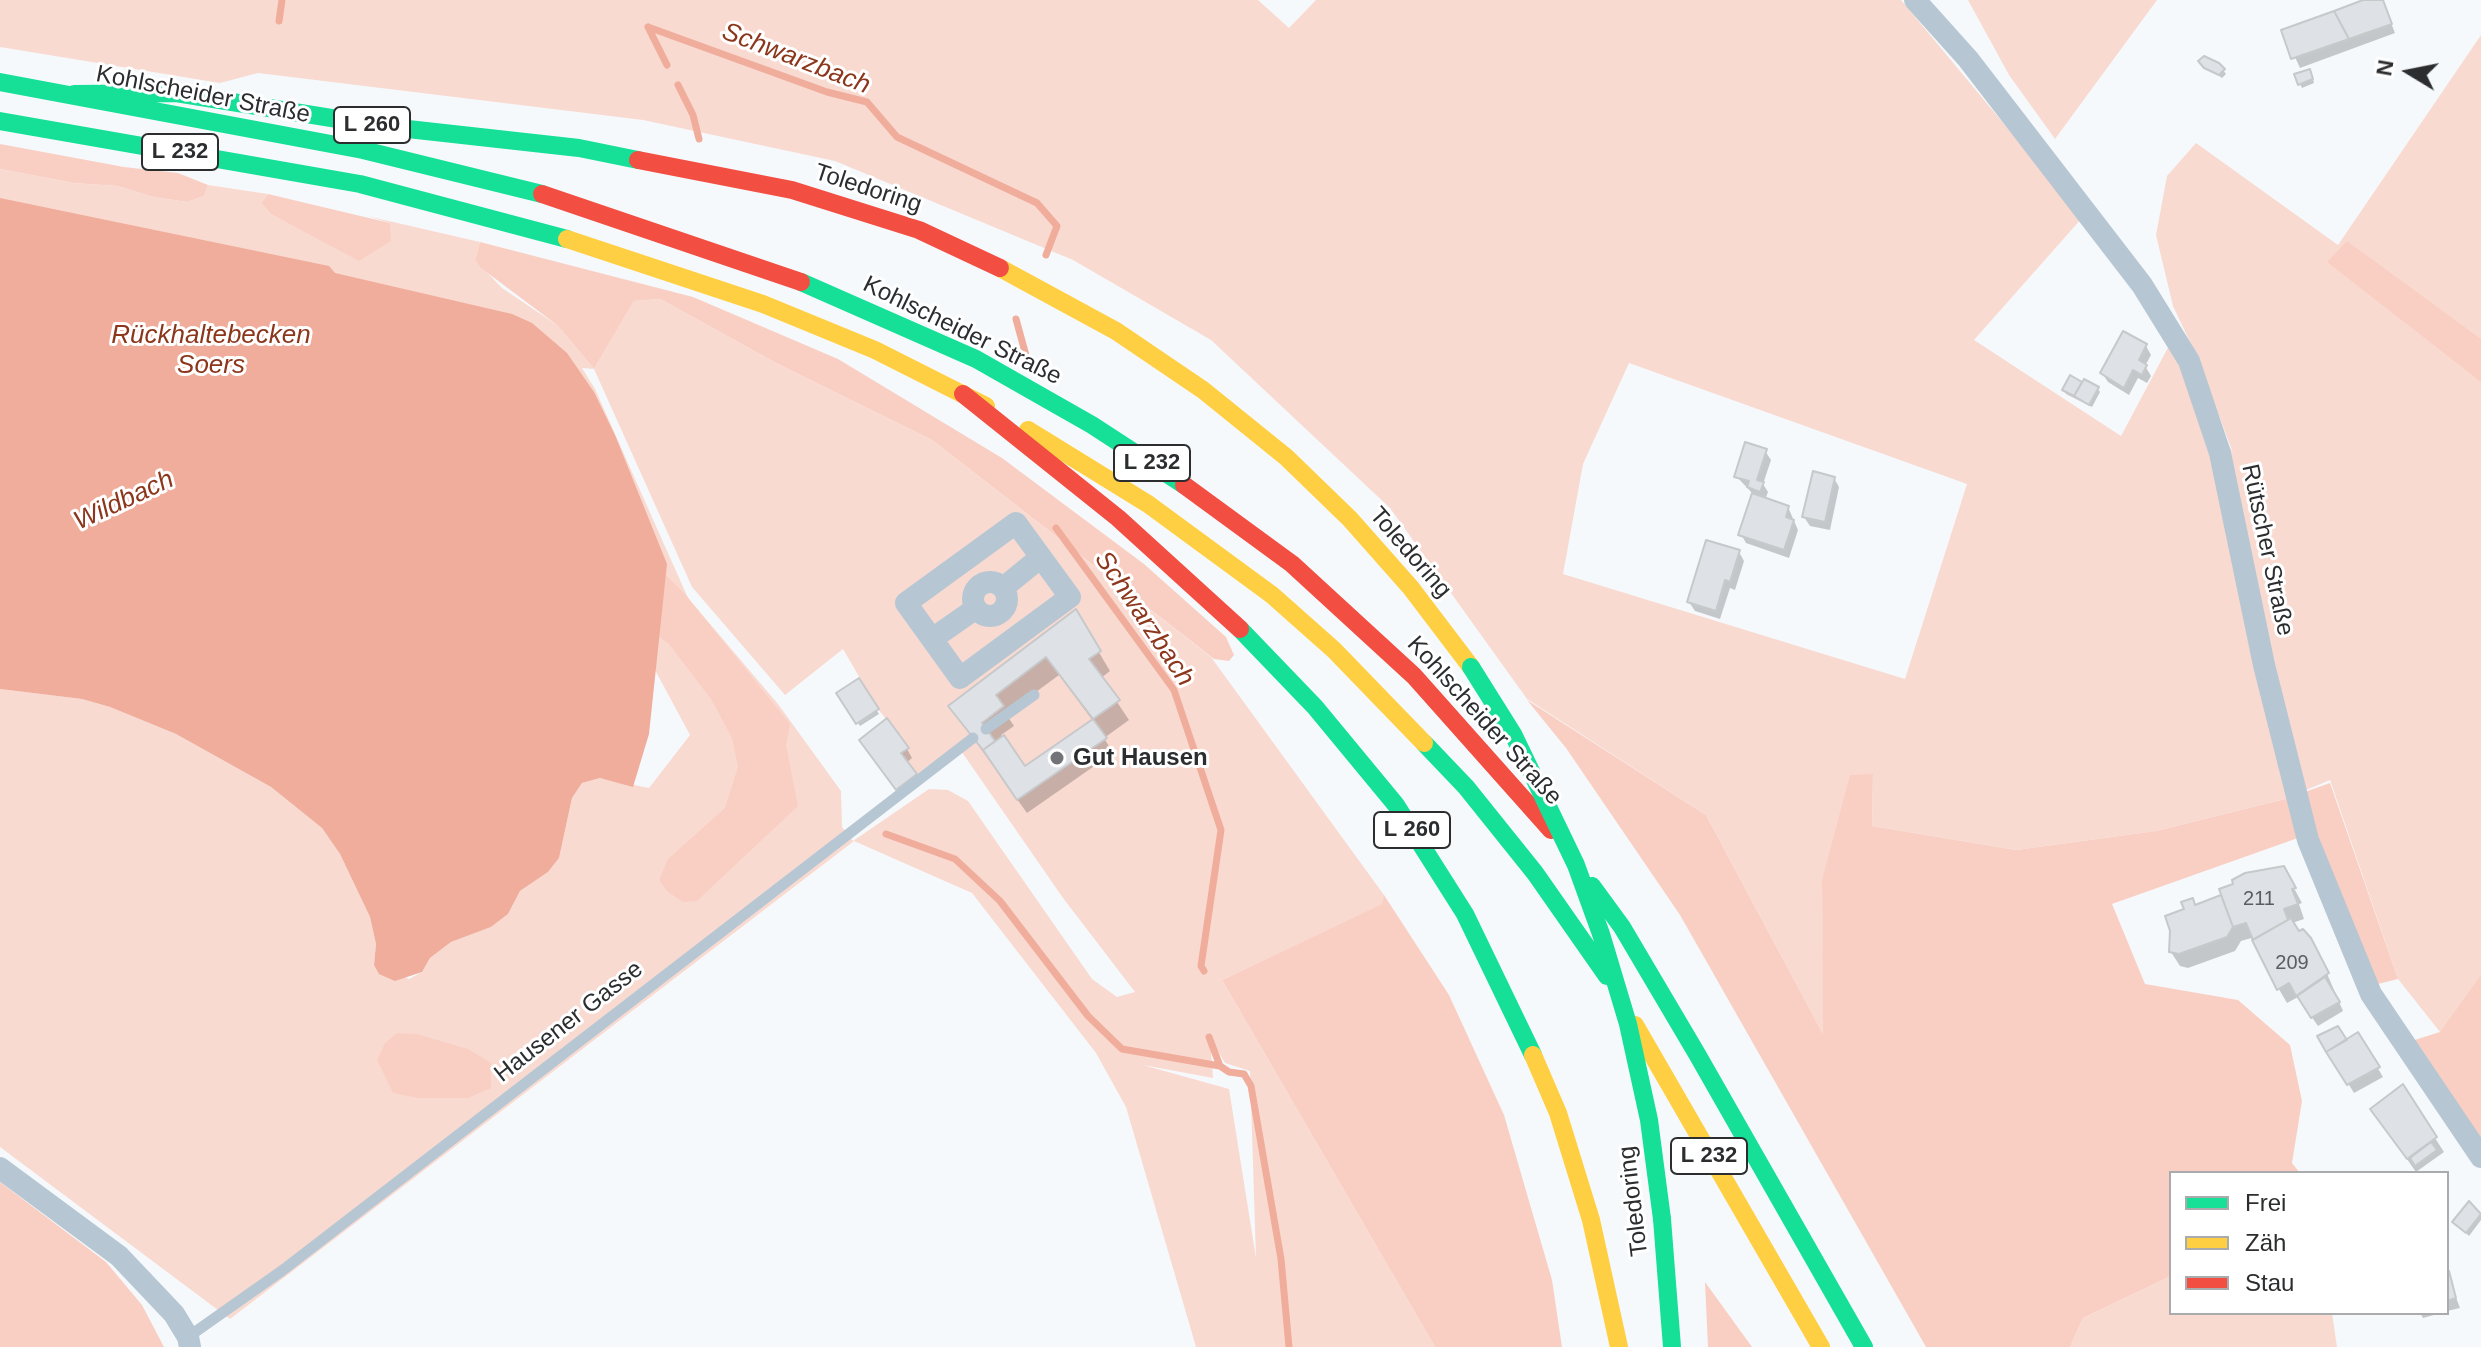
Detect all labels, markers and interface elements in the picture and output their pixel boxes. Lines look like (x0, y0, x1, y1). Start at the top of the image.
water label: Schwarzbach (718, 16, 874, 102)
north arrow (2369, 32, 2449, 112)
text: N (2371, 58, 2399, 78)
street label: Kohlscheider Straße (94, 60, 312, 130)
road number: L 260 (334, 107, 410, 143)
road number: L 232 (142, 134, 218, 170)
street label: Toledoring (811, 158, 925, 220)
street label: Kohlscheider Straße (858, 270, 1066, 392)
water label: Rückhaltebecken Soers (111, 320, 311, 382)
road number: L 232 (1114, 445, 1190, 481)
street label: Rütscher Straße (2235, 462, 2299, 638)
water label: Wildbach (69, 464, 179, 538)
street label: Toledoring (1363, 502, 1457, 604)
water label: Schwarzbach (1087, 546, 1201, 692)
street label: Kohlscheider Straße (1401, 631, 1567, 811)
place label: Gut Hausen (1073, 744, 1208, 772)
marker: Gut Hausen (1048, 749, 1066, 767)
road number: L 260 (1374, 812, 1450, 848)
house number: 211 (2243, 887, 2275, 911)
house number: 209 (2275, 951, 2309, 975)
street label: Hausener Gasse (489, 955, 649, 1089)
road number: L 232 (1671, 1138, 1747, 1174)
street label: Toledoring (1613, 1144, 1655, 1258)
legend (2169, 1171, 2449, 1315)
text: Frei (2245, 1189, 2286, 1216)
text: Zäh (2245, 1229, 2286, 1256)
text: Stau (2245, 1269, 2294, 1296)

